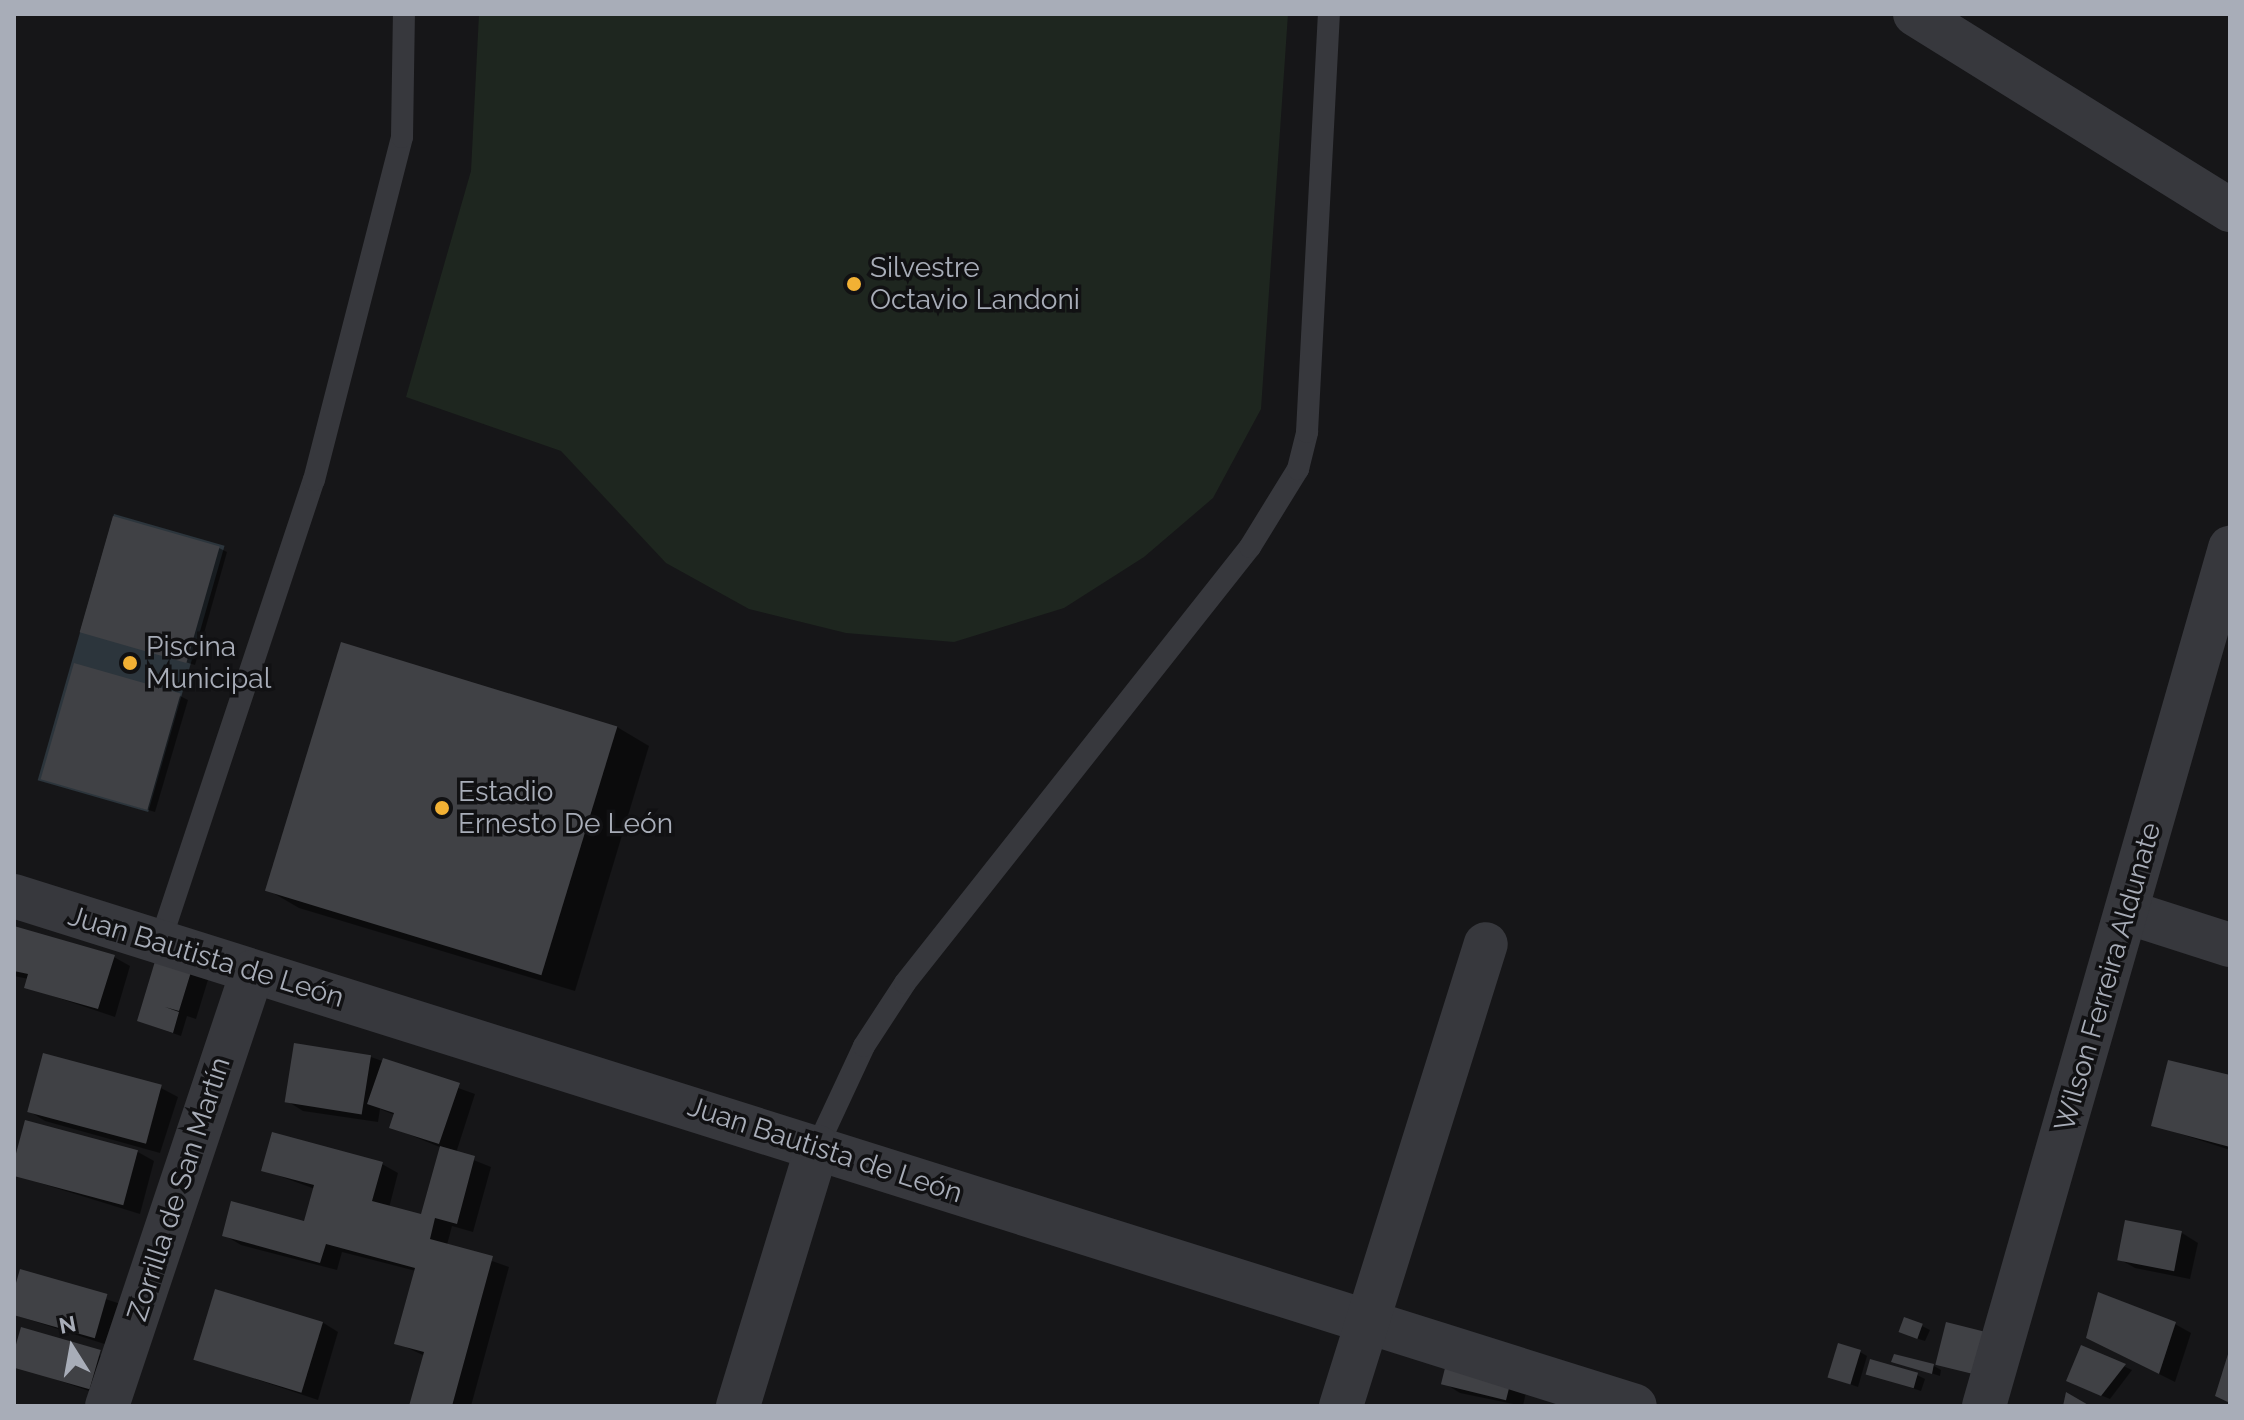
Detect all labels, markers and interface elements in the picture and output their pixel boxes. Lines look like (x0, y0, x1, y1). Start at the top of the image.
place label: Silvestre Octavio Landoni (870, 251, 1080, 317)
marker: Silvestre Octavio Landoni (845, 275, 863, 293)
place label: Piscina Municipal (146, 630, 271, 696)
marker: Piscina Municipal (121, 654, 139, 672)
place label: Estadio Ernesto De León (458, 775, 673, 841)
marker: Estadio Ernesto De León (433, 799, 451, 817)
street label: Wilson Ferreira Aldunate (2048, 818, 2168, 1136)
street label: Juan Bautista de León (64, 899, 348, 1015)
street label: Zorrilla de San Martín (120, 1053, 238, 1325)
street label: Juan Bautista de León (684, 1090, 966, 1210)
north arrow (32, 1308, 112, 1388)
text: N (57, 1310, 78, 1339)

